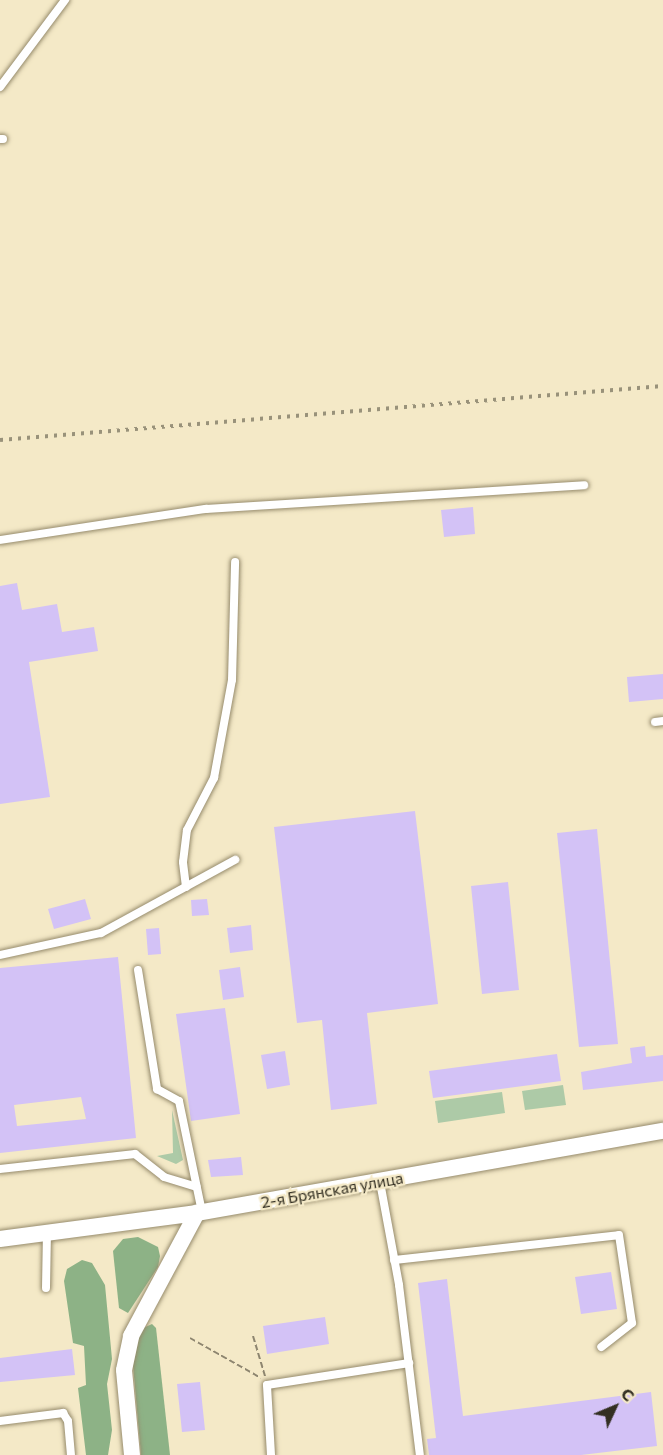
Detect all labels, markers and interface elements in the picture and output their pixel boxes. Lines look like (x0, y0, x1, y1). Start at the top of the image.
street label: 2-я Брянская улица (259, 1168, 405, 1212)
north arrow (585, 1377, 645, 1437)
text: С (618, 1384, 639, 1405)

